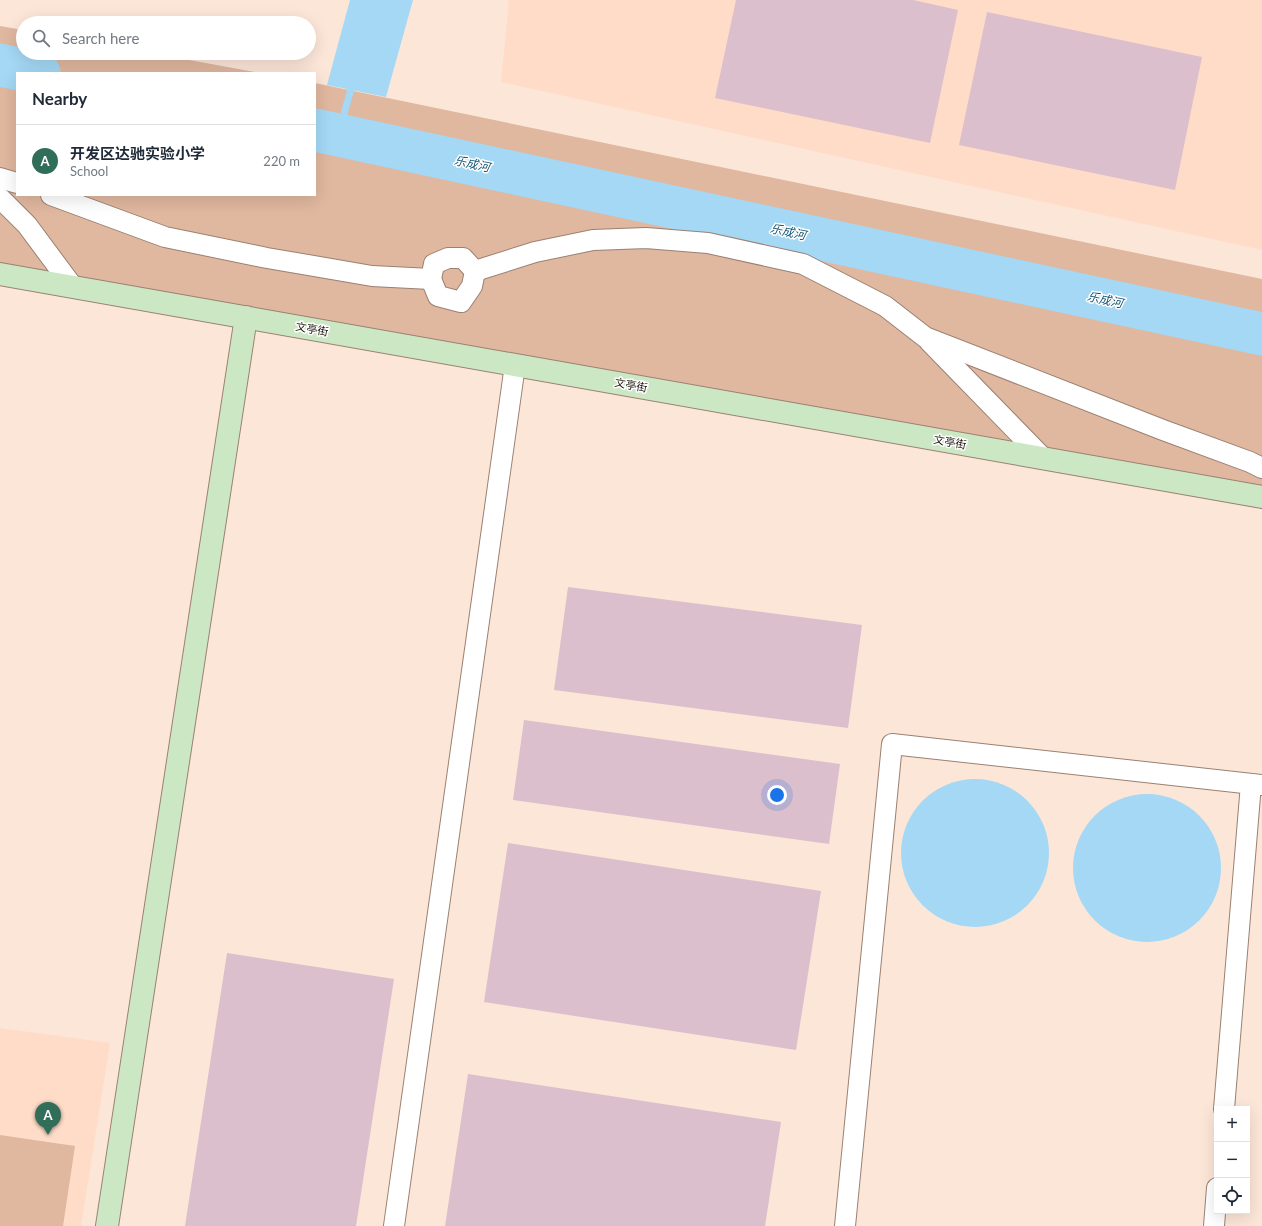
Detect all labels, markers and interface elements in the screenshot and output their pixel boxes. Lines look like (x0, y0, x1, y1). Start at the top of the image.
search box (16, 16, 316, 60)
icon: search (30, 27, 52, 49)
text: Search here (62, 29, 139, 47)
text: Nearby (32, 88, 87, 109)
text: 开发区达驰实验小学 (70, 144, 205, 162)
water label: 乐成河 (453, 152, 493, 175)
text: A (40, 153, 50, 169)
text: 220 m (263, 153, 300, 169)
text: School (70, 163, 108, 179)
water label: 乐成河 (769, 220, 809, 243)
water label: 乐成河 (1086, 288, 1126, 311)
street label: 文亭街 (295, 319, 329, 338)
street label: 文亭街 (614, 375, 648, 394)
street label: 文亭街 (933, 432, 967, 451)
your location (767, 785, 787, 805)
pin: A (35, 1102, 61, 1135)
map controls (1214, 1106, 1250, 1214)
button: + (1214, 1106, 1250, 1142)
button: − (1214, 1142, 1250, 1178)
button: locate (1214, 1178, 1250, 1214)

